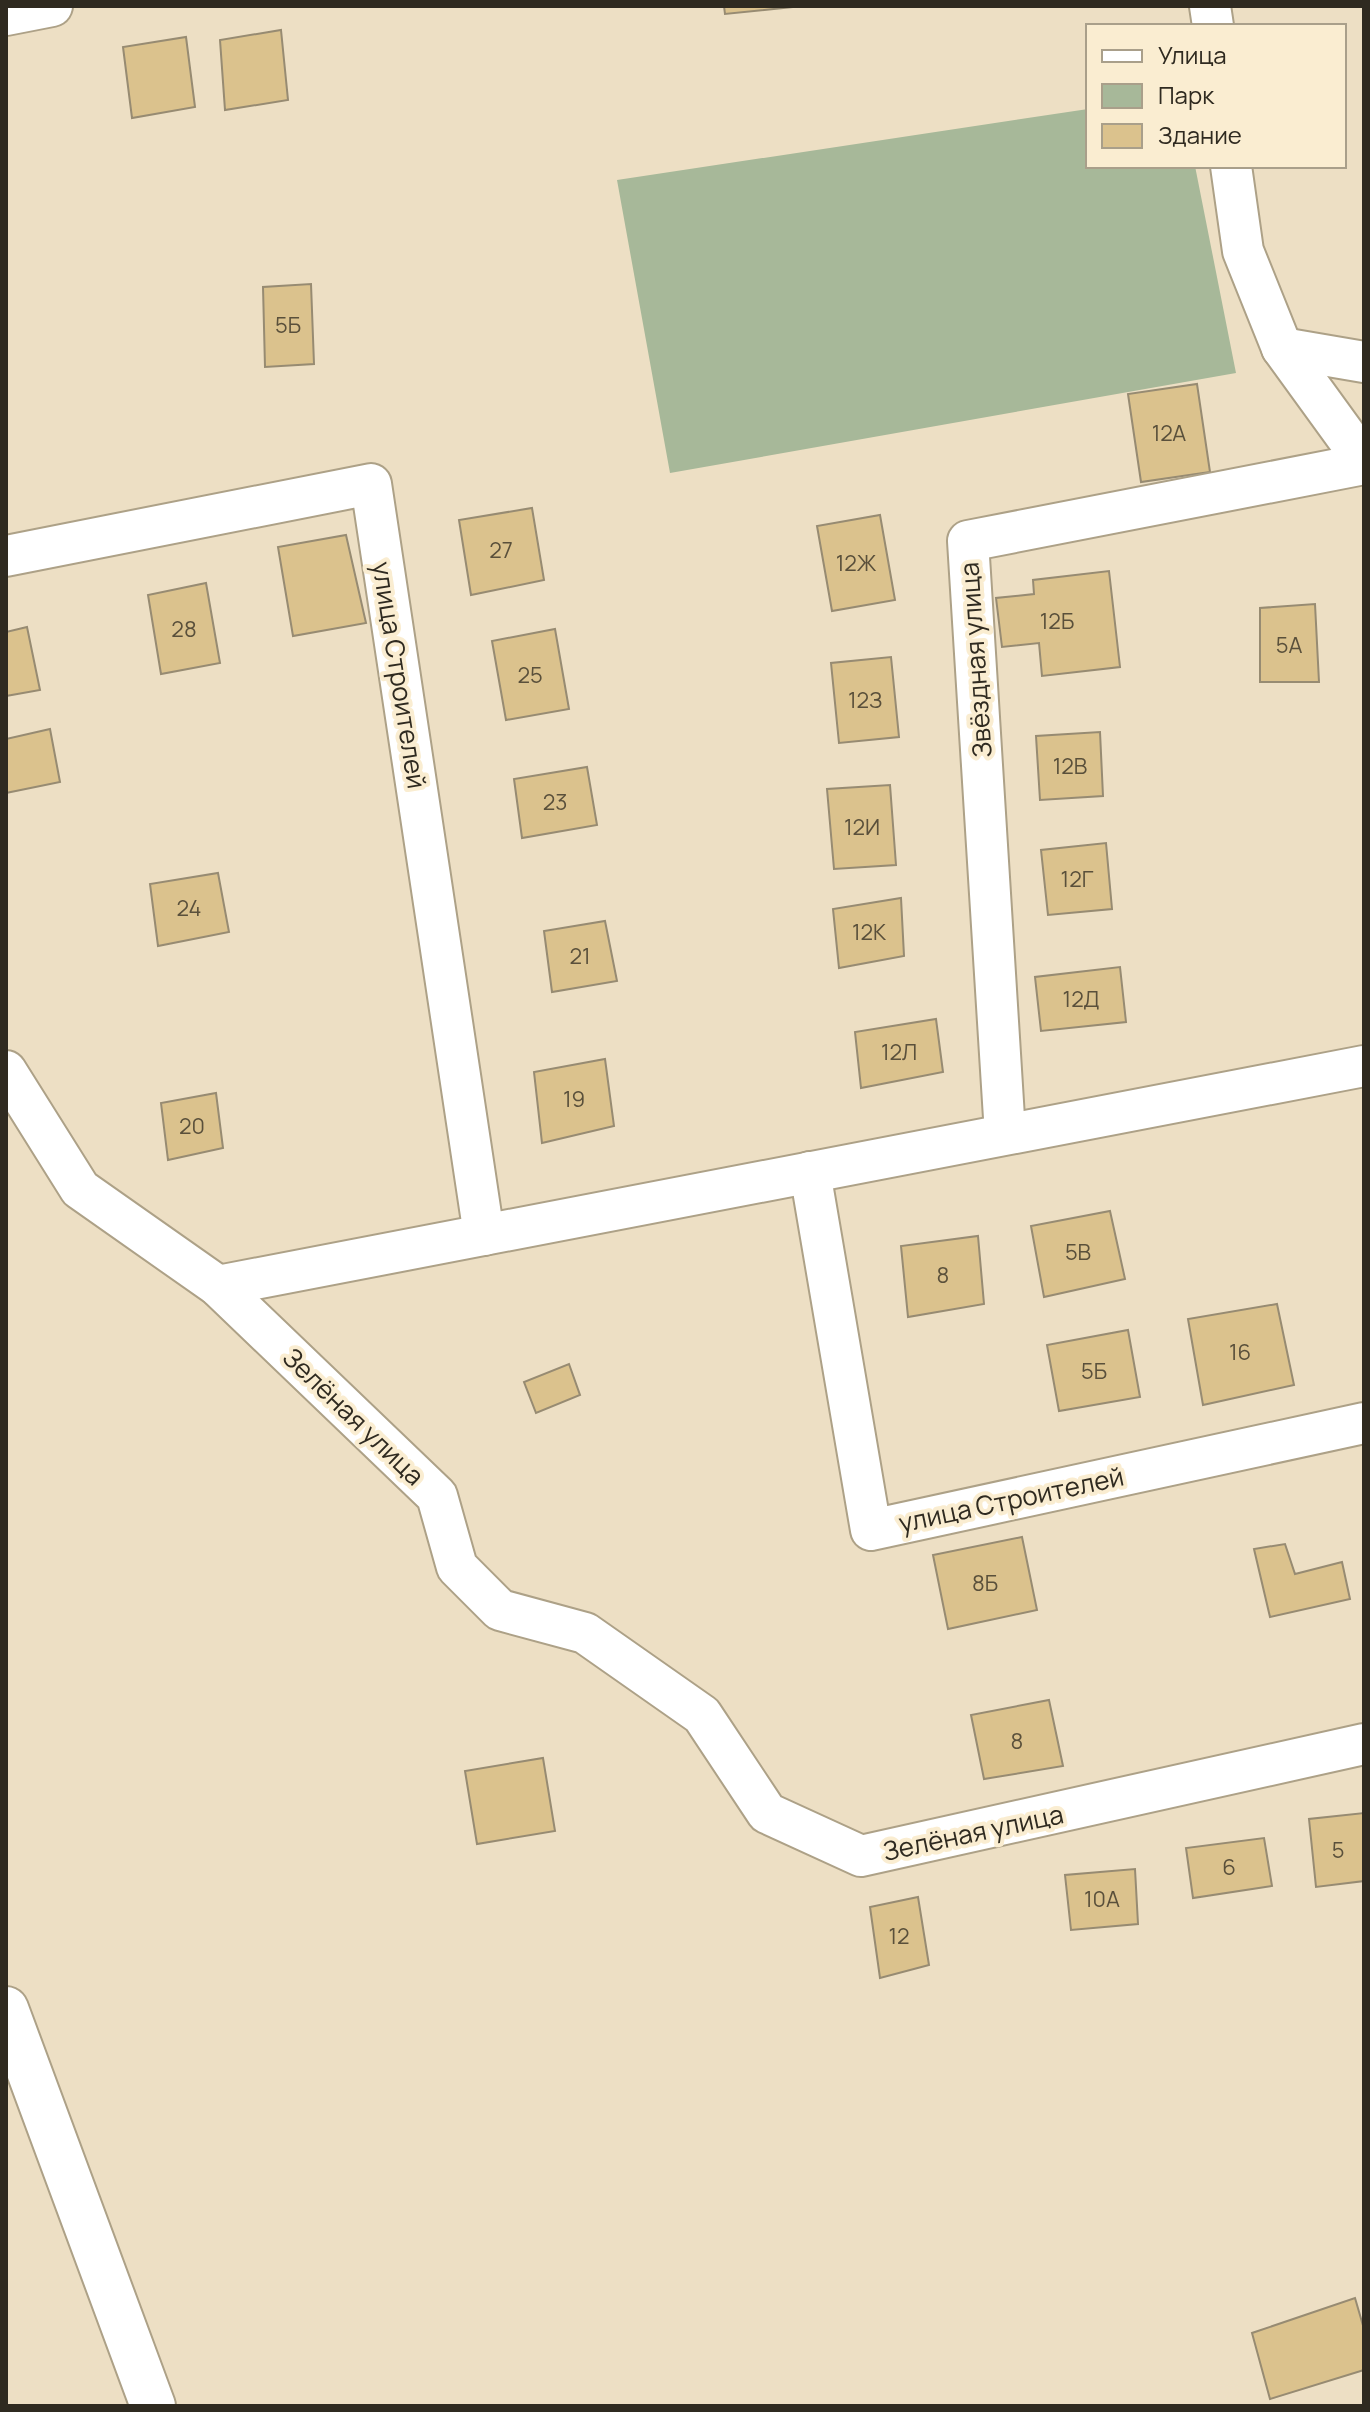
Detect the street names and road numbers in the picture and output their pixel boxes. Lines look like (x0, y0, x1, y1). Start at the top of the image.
street label: улица Строителей (364, 559, 436, 791)
street label: Звёздная улица (950, 561, 1000, 759)
street label: Зелёная улица (275, 1339, 433, 1493)
street label: улица Строителей (895, 1458, 1127, 1540)
street label: Зелёная улица (879, 1795, 1067, 1869)

